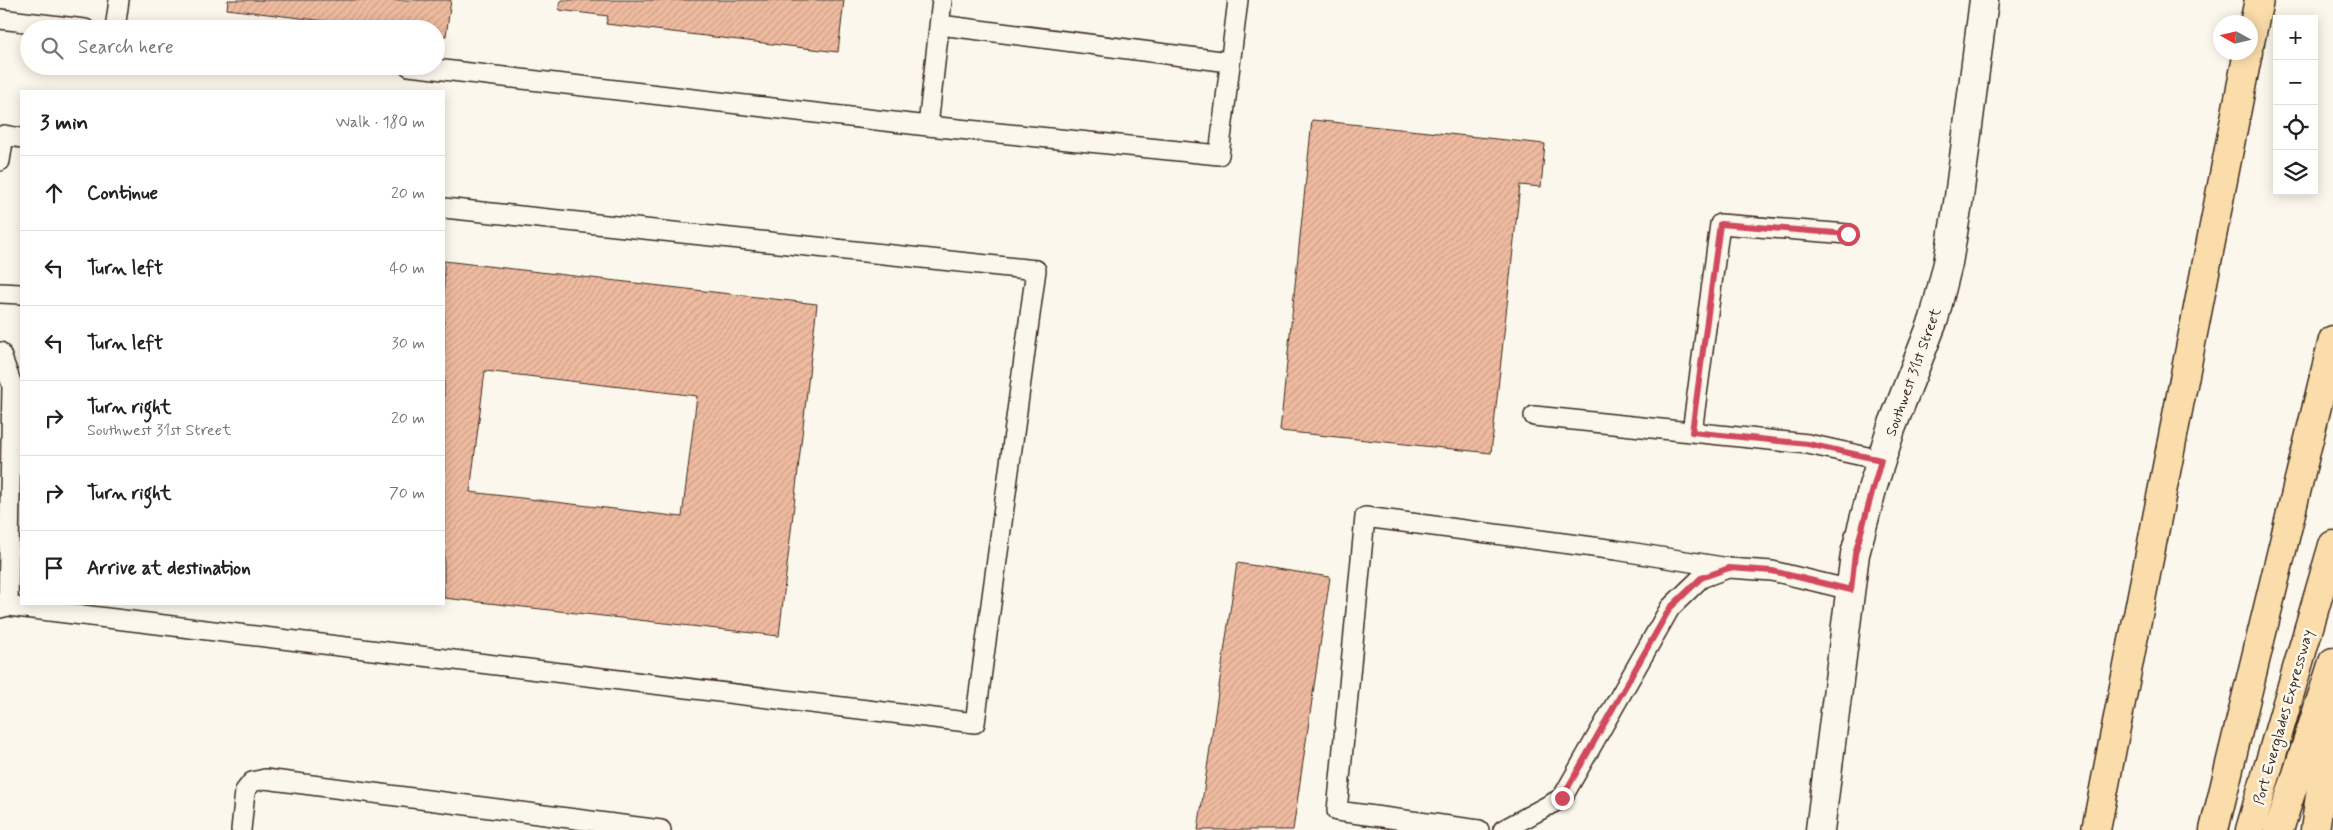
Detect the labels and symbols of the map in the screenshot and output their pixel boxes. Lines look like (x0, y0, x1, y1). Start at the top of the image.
north arrow (2213, 15, 2258, 60)
route start (1837, 223, 1860, 246)
street label: Southwest 31st Street (1881, 305, 1947, 439)
street label: Port Everglades Expressway (2249, 627, 2320, 808)
route end (1551, 787, 1574, 810)

